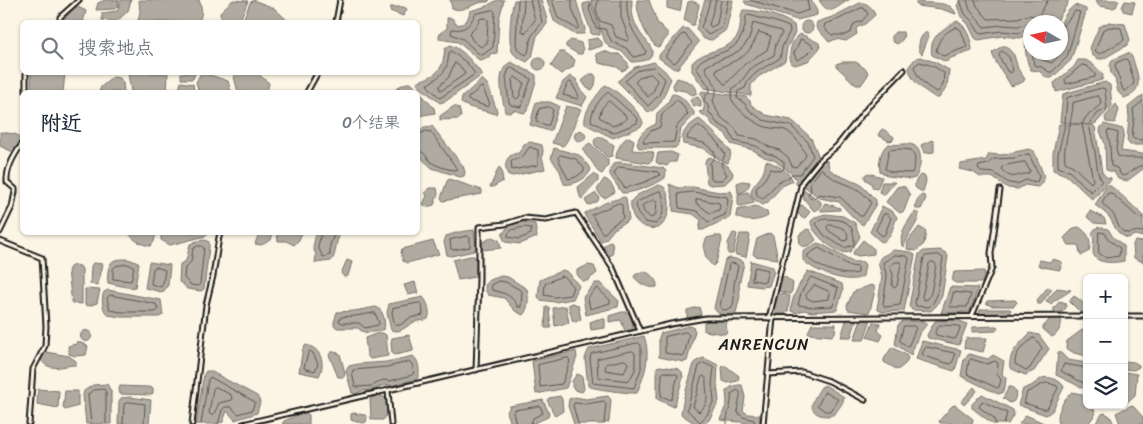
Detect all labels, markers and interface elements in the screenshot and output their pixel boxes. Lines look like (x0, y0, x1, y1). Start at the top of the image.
north arrow (1023, 15, 1068, 60)
search box (20, 20, 420, 75)
text: 搜索地点 (78, 31, 154, 64)
icon: search (38, 34, 66, 62)
text: 附近 (40, 104, 82, 142)
text: 0个结果 (342, 108, 400, 137)
map controls (1083, 274, 1128, 409)
button: + (1083, 274, 1128, 319)
button: − (1083, 319, 1128, 364)
district label: ANRENCUN (718, 330, 809, 359)
button: layers (1083, 364, 1128, 409)

